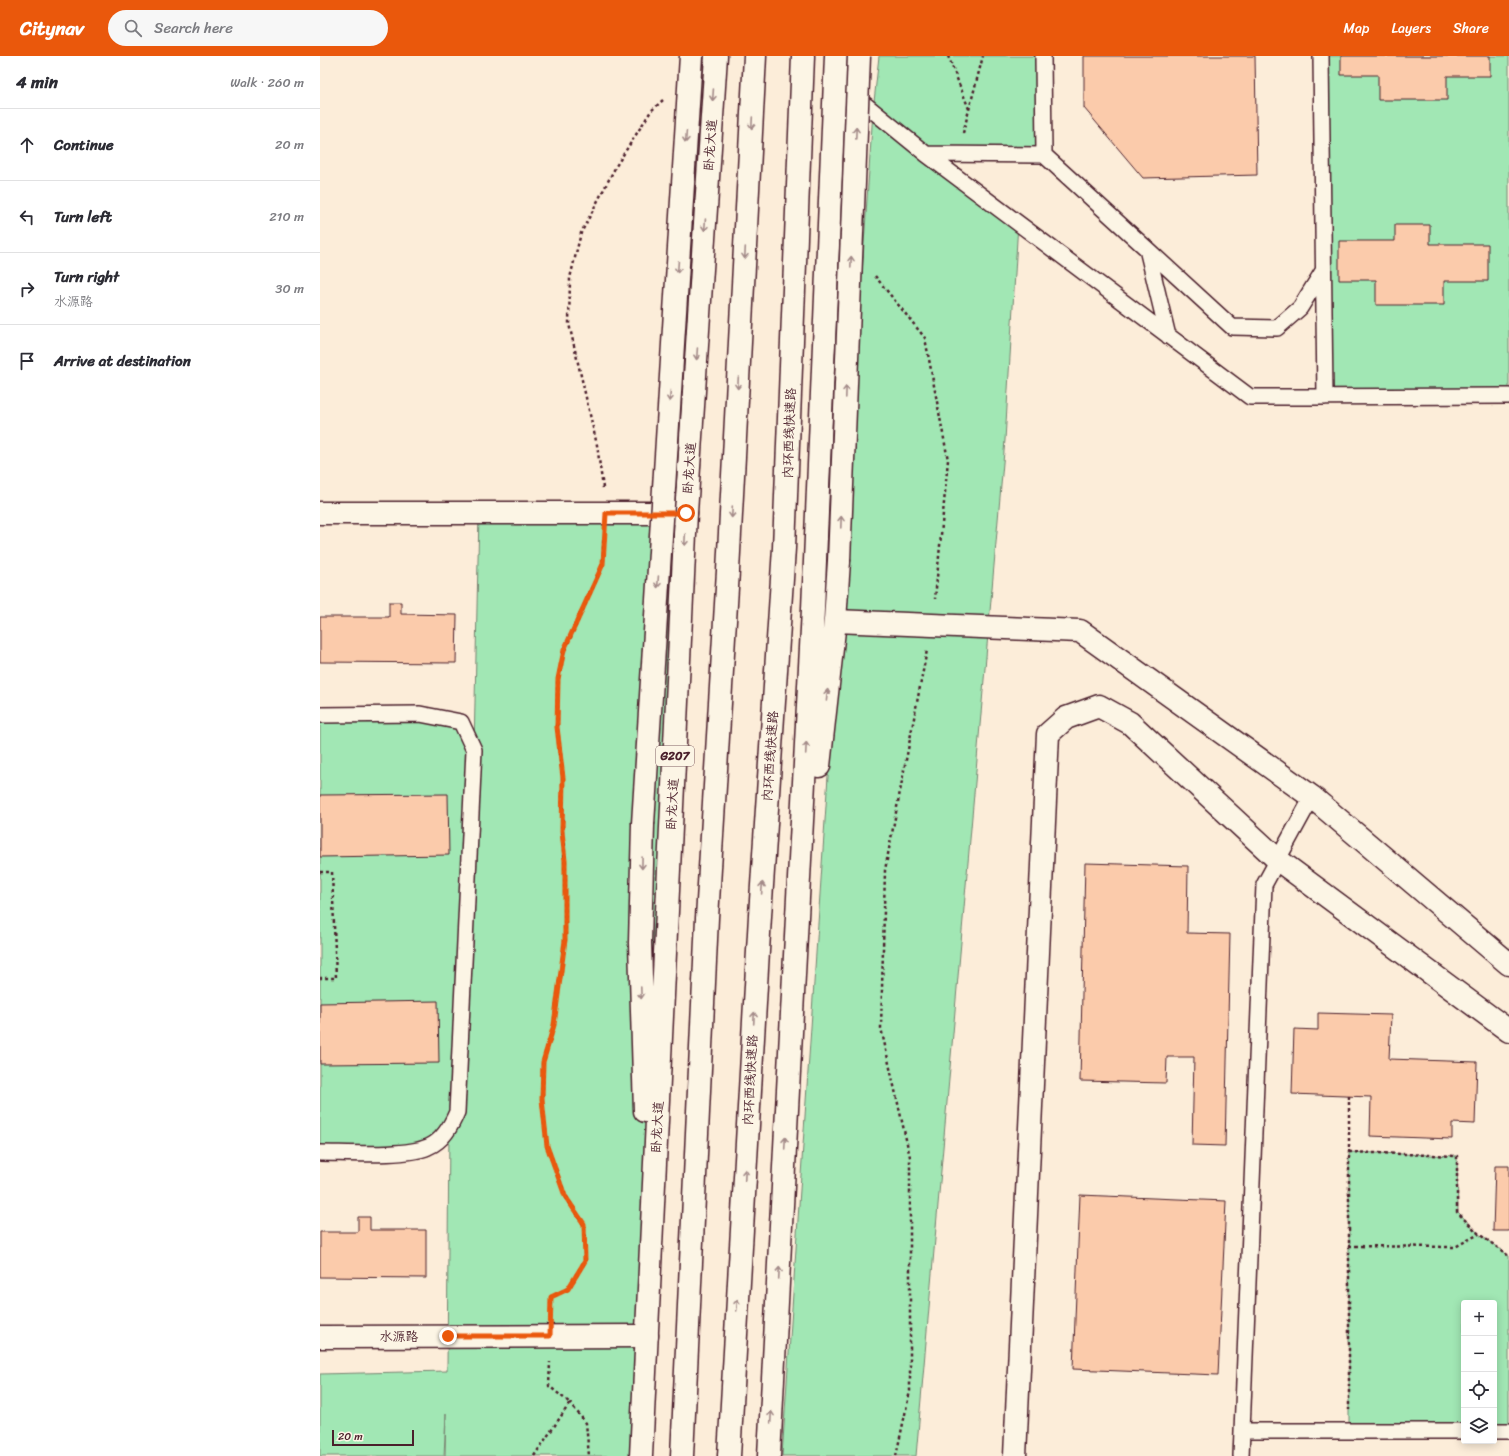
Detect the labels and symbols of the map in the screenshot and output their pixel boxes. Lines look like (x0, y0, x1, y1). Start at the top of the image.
one-way arrow (710, 88, 717, 101)
one-way arrow (748, 116, 755, 129)
street label: 卧龙大道 (697, 118, 723, 172)
one-way arrow (853, 126, 860, 139)
one-way arrow (682, 130, 689, 143)
one-way arrow (702, 218, 709, 231)
one-way arrow (741, 246, 749, 259)
one-way arrow (847, 256, 855, 269)
one-way arrow (674, 260, 681, 273)
one-way arrow (693, 347, 700, 360)
one-way arrow (735, 376, 742, 389)
one-way arrow (842, 386, 849, 399)
street label: 内环西线快速路 (776, 387, 802, 479)
one-way arrow (666, 389, 673, 402)
street label: 卧龙大道 (676, 441, 702, 495)
route start (677, 504, 695, 522)
one-way arrow (728, 505, 735, 518)
one-way arrow (837, 516, 844, 529)
one-way arrow (681, 533, 689, 546)
one-way arrow (654, 575, 661, 588)
one-way arrow (823, 689, 830, 702)
street label: 内环西线快速路 (755, 710, 785, 802)
one-way arrow (802, 742, 810, 755)
road number: G207 (656, 746, 694, 766)
street label: 卧龙大道 (659, 777, 685, 831)
one-way arrow (638, 856, 645, 869)
one-way arrow (758, 882, 765, 895)
one-way arrow (637, 986, 645, 999)
one-way arrow (750, 1012, 757, 1025)
street label: 内环西线快速路 (736, 1034, 764, 1126)
street label: 卧龙大道 (644, 1100, 670, 1154)
one-way arrow (782, 1137, 789, 1150)
one-way arrow (741, 1169, 748, 1182)
one-way arrow (775, 1267, 782, 1280)
one-way arrow (733, 1299, 741, 1312)
street label: 水源路 (379, 1325, 419, 1348)
route end (439, 1327, 457, 1345)
one-way arrow (767, 1411, 775, 1424)
scale bar (332, 1428, 414, 1447)

